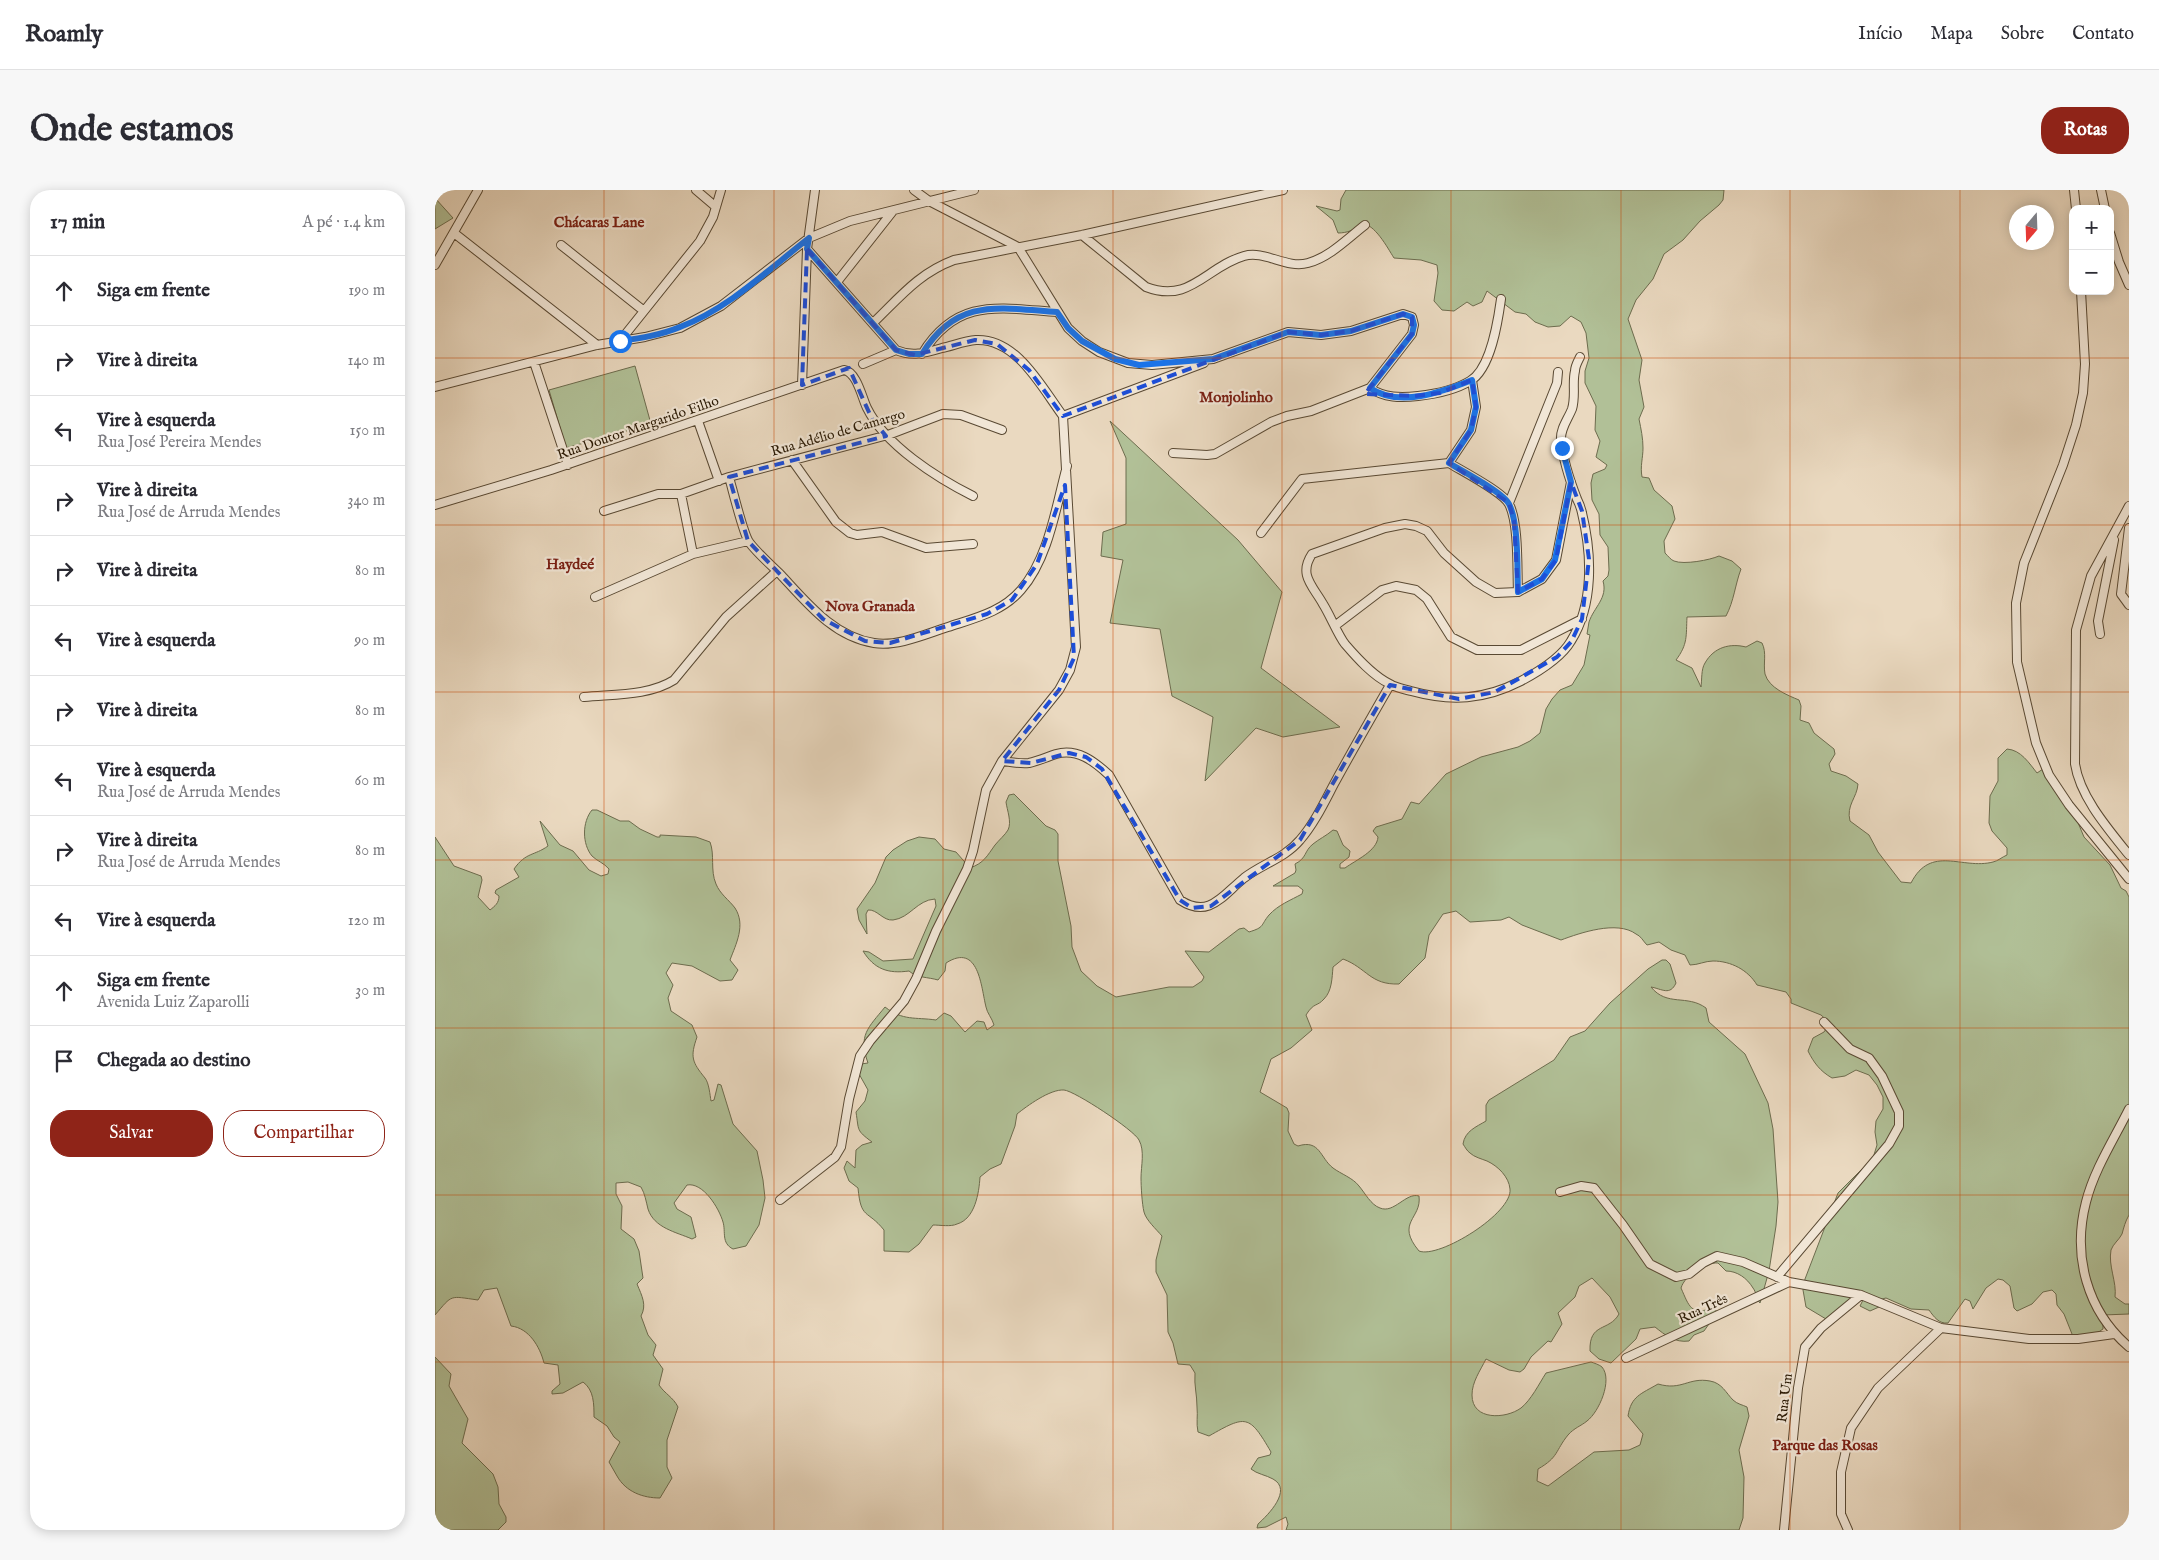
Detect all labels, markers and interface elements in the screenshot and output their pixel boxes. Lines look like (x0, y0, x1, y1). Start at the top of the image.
text: Roamly (25, 19, 103, 50)
text: Início (1858, 23, 1903, 46)
text: Mapa (1931, 23, 1973, 46)
text: Sobre (2001, 23, 2044, 46)
text: Contato (2072, 23, 2134, 46)
button: Rotas (2041, 107, 2129, 154)
text: Onde estamos (30, 108, 234, 153)
north arrow (2009, 205, 2054, 250)
map controls (2069, 205, 2114, 295)
button: + (2069, 205, 2114, 250)
text: 17 min (50, 209, 105, 236)
text: A pé · 1.4 km (302, 213, 385, 233)
district label: Chácaras Lane (554, 213, 644, 232)
button: − (2069, 250, 2114, 295)
icon: ahead (50, 277, 78, 305)
text: Siga em frente (97, 279, 210, 303)
text: 190 m (348, 281, 385, 301)
route start (609, 330, 632, 353)
icon: right (50, 347, 78, 375)
text: Vire à direita (97, 349, 197, 373)
text: 140 m (347, 351, 385, 371)
district label: Monjolinho (1199, 388, 1273, 407)
street label: Rua Doutor Margarido Filho (555, 392, 722, 464)
street label: Rua Adélio de Camargo (769, 405, 907, 461)
text: Vire à esquerda (97, 409, 215, 433)
icon: left (50, 417, 78, 445)
text: 150 m (350, 421, 385, 441)
text: Rua José Pereira Mendes (97, 433, 261, 453)
route end (1551, 437, 1574, 460)
text: Vire à direita (97, 479, 197, 503)
icon: right (50, 487, 78, 515)
text: 340 m (347, 491, 385, 511)
text: Rua José de Arruda Mendes (97, 503, 280, 523)
district label: Haydeé (546, 555, 594, 574)
icon: right (50, 557, 78, 585)
text: Vire à direita (97, 559, 197, 583)
text: 80 m (355, 561, 385, 581)
district label: Nova Granada (824, 597, 915, 616)
icon: left (50, 627, 78, 655)
text: Vire à esquerda (97, 629, 215, 653)
text: 90 m (354, 631, 385, 651)
icon: right (50, 697, 78, 725)
text: Vire à direita (97, 699, 197, 723)
text: 80 m (355, 701, 385, 721)
text: Vire à esquerda (97, 759, 215, 783)
icon: left (50, 767, 78, 795)
text: 60 m (355, 771, 385, 791)
text: Rua José de Arruda Mendes (97, 783, 280, 803)
text: Vire à direita (97, 829, 197, 853)
icon: right (50, 837, 78, 865)
text: 80 m (355, 841, 385, 861)
text: Rua José de Arruda Mendes (97, 853, 280, 873)
icon: left (50, 907, 78, 935)
text: Vire à esquerda (97, 909, 215, 933)
text: 120 m (348, 911, 385, 931)
text: Siga em frente (97, 969, 210, 993)
icon: ahead (50, 977, 78, 1005)
text: 30 m (355, 981, 385, 1001)
text: Avenida Luiz Zaparolli (97, 993, 250, 1013)
icon: arrive (50, 1047, 78, 1075)
text: Chegada ao destino (97, 1049, 250, 1073)
button: Salvar (50, 1110, 213, 1157)
button: Compartilhar (223, 1110, 385, 1157)
street label: Rua Três (1675, 1290, 1731, 1328)
street label: Rua Um (1773, 1372, 1797, 1424)
district label: Parque das Rosas (1772, 1436, 1878, 1455)

